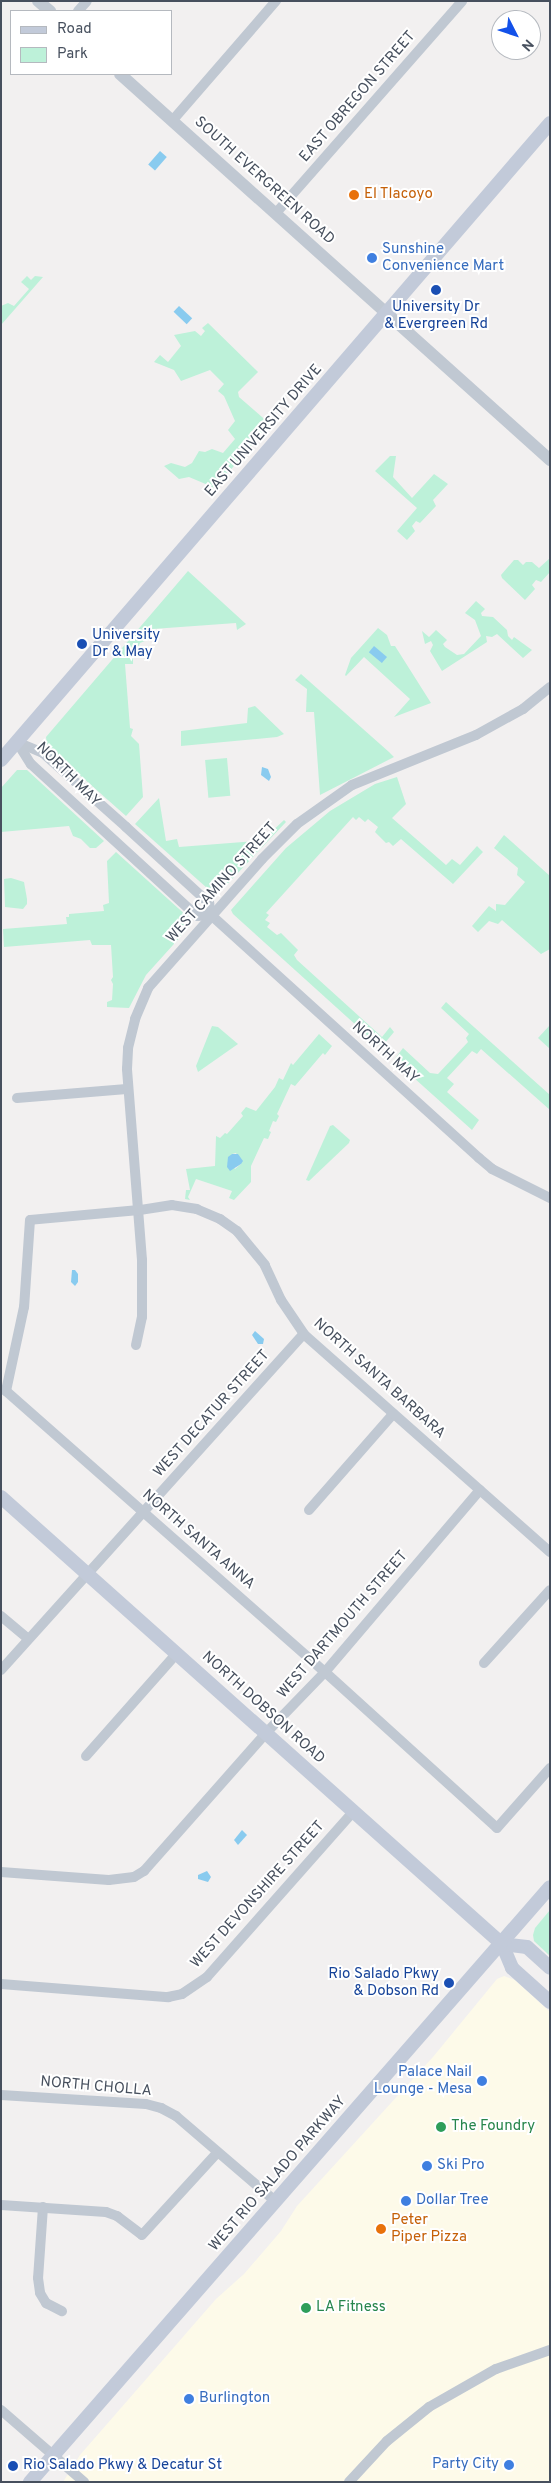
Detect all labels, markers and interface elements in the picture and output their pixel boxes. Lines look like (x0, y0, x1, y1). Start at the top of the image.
legend (10, 10, 172, 75)
north arrow (491, 10, 541, 60)
text: Road (57, 20, 92, 39)
street label: EAST OBREGON STREET (296, 28, 420, 166)
text: N (517, 35, 537, 54)
text: Park (57, 45, 88, 64)
street label: SOUTH EVERGREEN ROAD (190, 113, 338, 249)
place label: El Tlacoyo (364, 186, 433, 204)
marker: El Tlacoyo (348, 189, 360, 201)
place label: Sunshine Convenience Mart (382, 240, 504, 275)
marker: Sunshine Convenience Mart (366, 252, 378, 264)
marker: University Dr & Evergreen Rd (430, 284, 442, 296)
place label: University Dr & Evergreen Rd (384, 298, 488, 333)
street label: EAST UNIVERSITY DRIVE (201, 361, 327, 501)
place label: University Dr & May (92, 626, 160, 661)
marker: University Dr & May (76, 638, 88, 650)
street label: NORTH MAY (32, 739, 104, 811)
street label: WEST CAMINO STREET (163, 819, 281, 947)
street label: NORTH MAY (348, 1018, 422, 1088)
street label: NORTH SANTA BARBARA (309, 1315, 449, 1443)
street label: WEST DECATUR STREET (150, 1347, 274, 1481)
street label: NORTH SANTA ANNA (138, 1486, 258, 1594)
street label: WEST DARTMOUTH STREET (274, 1547, 412, 1703)
street label: NORTH DOBSON ROAD (198, 1648, 328, 1768)
street label: WEST DEVONSHIRE STREET (187, 1818, 329, 1972)
place label: Rio Salado Pkwy & Dobson Rd (328, 1965, 439, 2000)
marker: Rio Salado Pkwy & Dobson Rd (443, 1977, 455, 1989)
place label: Palace Nail Lounge - Mesa (374, 2063, 472, 2098)
street label: NORTH CHOLLA (39, 2073, 153, 2101)
marker: Palace Nail Lounge - Mesa (476, 2075, 488, 2087)
street label: WEST RIO SALADO PARKWAY (205, 2092, 351, 2256)
place label: The Foundry (451, 2118, 535, 2136)
marker: The Foundry (435, 2121, 447, 2133)
place label: Ski Pro (437, 2157, 485, 2175)
marker: Ski Pro (421, 2160, 433, 2172)
place label: Dollar Tree (416, 2192, 489, 2210)
marker: Dollar Tree (400, 2195, 412, 2207)
place label: Peter Piper Pizza (391, 2211, 467, 2246)
marker: Peter Piper Pizza (375, 2223, 387, 2235)
place label: LA Fitness (316, 2299, 386, 2317)
marker: LA Fitness (300, 2302, 312, 2314)
place label: Burlington (199, 2390, 270, 2408)
marker: Burlington (183, 2393, 195, 2405)
place label: Party City (432, 2456, 499, 2474)
place label: Rio Salado Pkwy & Decatur St (23, 2457, 222, 2475)
marker: Party City (503, 2459, 515, 2471)
marker: Rio Salado Pkwy & Decatur St (7, 2460, 19, 2472)

